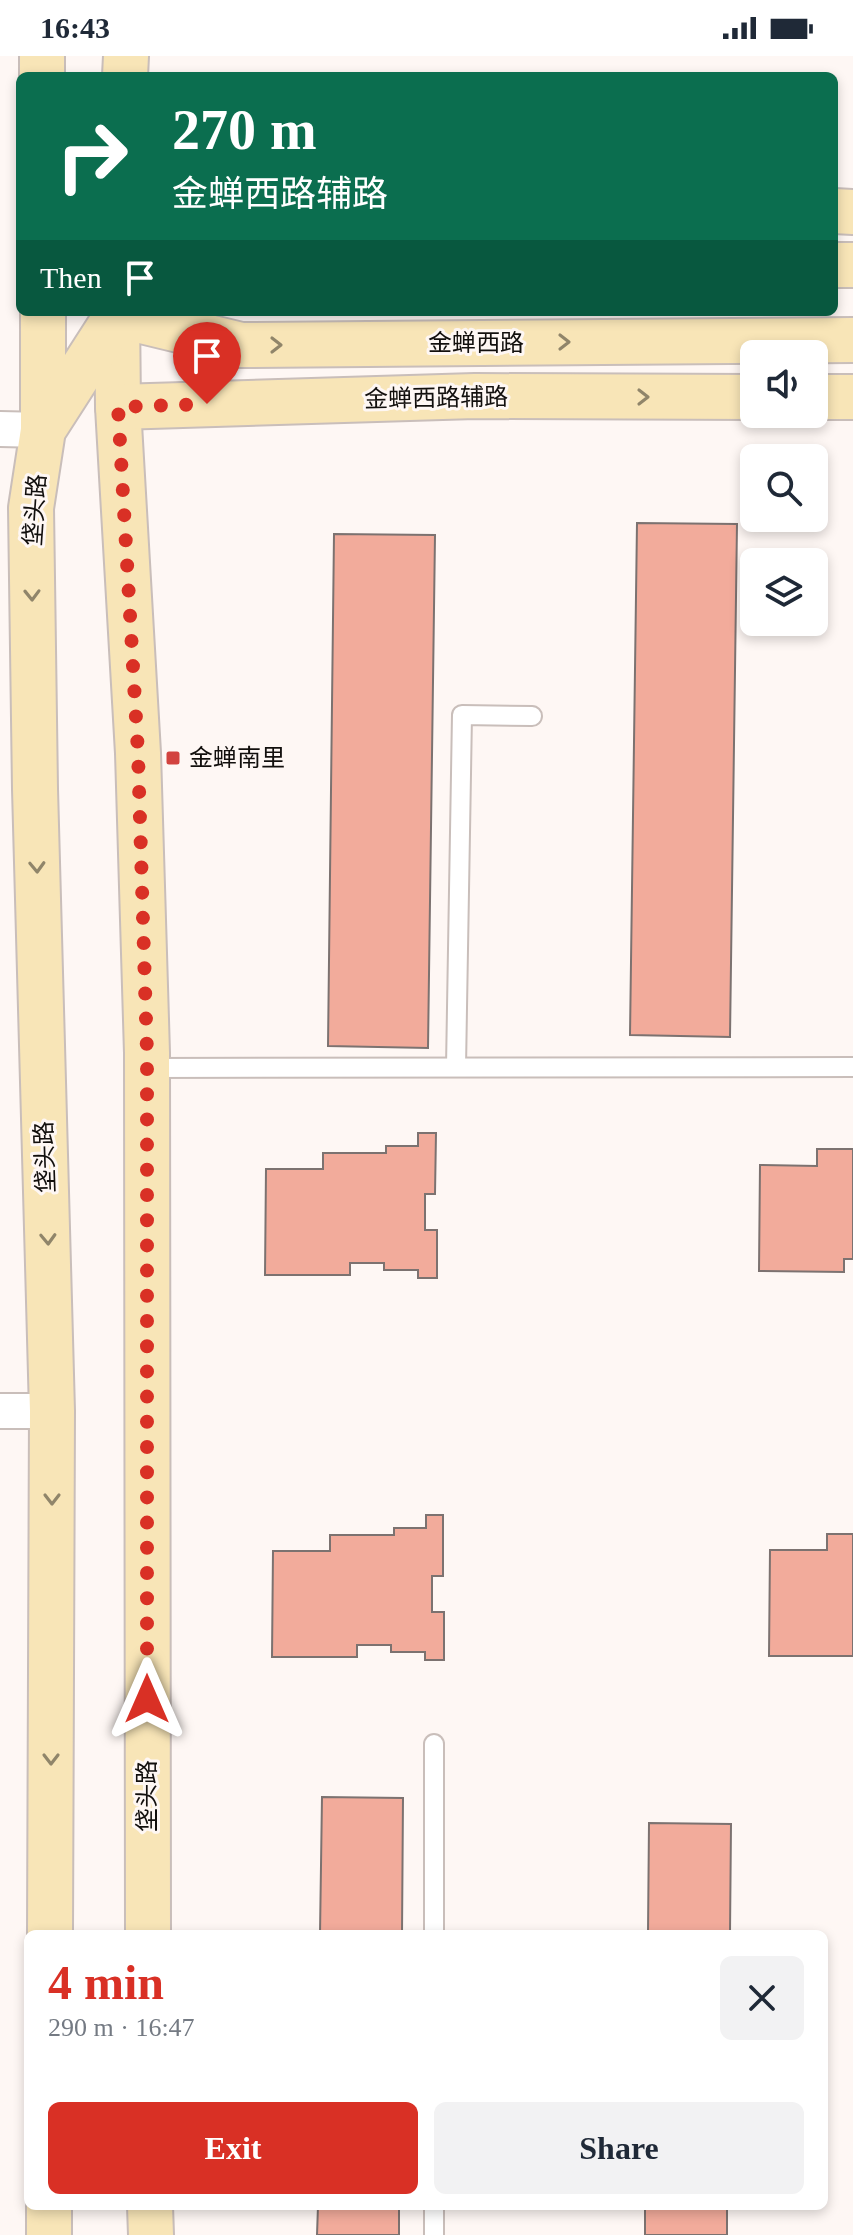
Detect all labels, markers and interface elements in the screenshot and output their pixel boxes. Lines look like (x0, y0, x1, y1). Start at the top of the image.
text: 16:43 (40, 11, 110, 44)
text: 270 m (172, 99, 317, 161)
icon: right (40, 104, 144, 208)
text: 金蝉西路辅路 (172, 174, 388, 214)
icon: arrive (118, 256, 162, 300)
text: Then (40, 261, 102, 294)
pin (173, 322, 241, 404)
street label: 金蝉西路 (428, 330, 524, 356)
one-way arrow (558, 333, 571, 351)
icon: arrive (185, 334, 229, 378)
one-way arrow (270, 336, 283, 353)
map controls (740, 340, 828, 636)
button: sound (740, 340, 828, 428)
street label: 金蝉西路辅路 (364, 384, 508, 412)
one-way arrow (637, 388, 650, 405)
button: search (740, 444, 828, 532)
street label: 垡头路 (20, 473, 50, 547)
button: layers (740, 548, 828, 636)
one-way arrow (23, 589, 41, 602)
place label: 金蝉南里 (189, 745, 285, 771)
marker: 金蝉南里 (164, 749, 182, 767)
one-way arrow (28, 861, 46, 874)
street label: 垡头路 (31, 1121, 59, 1193)
one-way arrow (39, 1233, 56, 1246)
one-way arrow (43, 1493, 61, 1506)
position arrow (105, 1657, 189, 1741)
one-way arrow (42, 1753, 60, 1766)
street label: 垡头路 (134, 1760, 160, 1832)
text: 4 min (48, 1956, 164, 2009)
button: close (720, 1956, 804, 2040)
text: 290 m · 16:47 (48, 2013, 195, 2042)
button: Exit (48, 2102, 418, 2194)
button: Share (434, 2102, 804, 2194)

